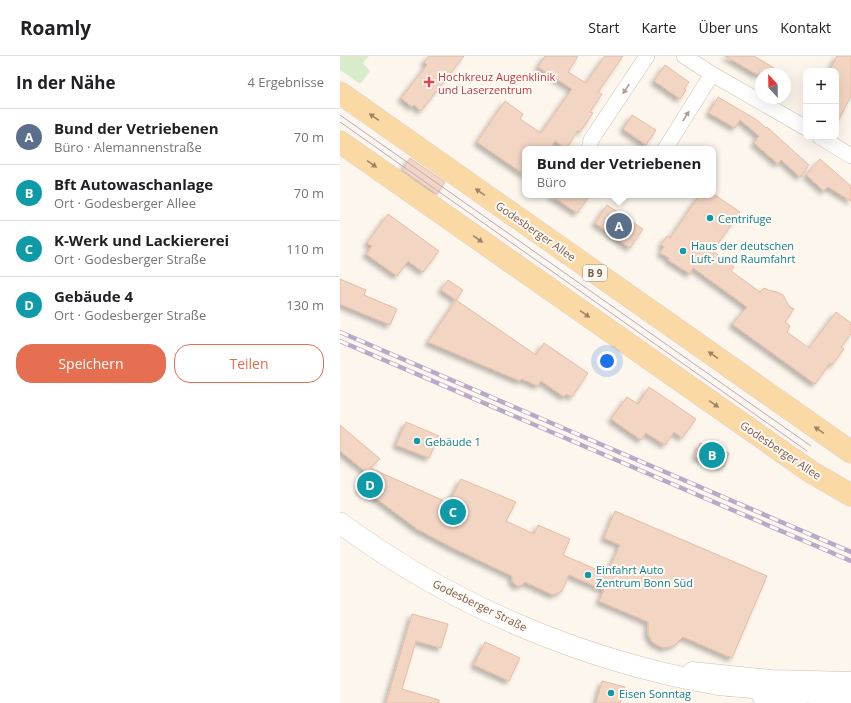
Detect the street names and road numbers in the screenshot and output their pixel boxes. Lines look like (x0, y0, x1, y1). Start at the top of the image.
street label: Godesberger Allee (493, 198, 579, 264)
road number: B 9 (583, 265, 607, 281)
street label: Godesberger Allee (738, 417, 824, 483)
street label: Godesberger Straße (430, 576, 530, 634)

